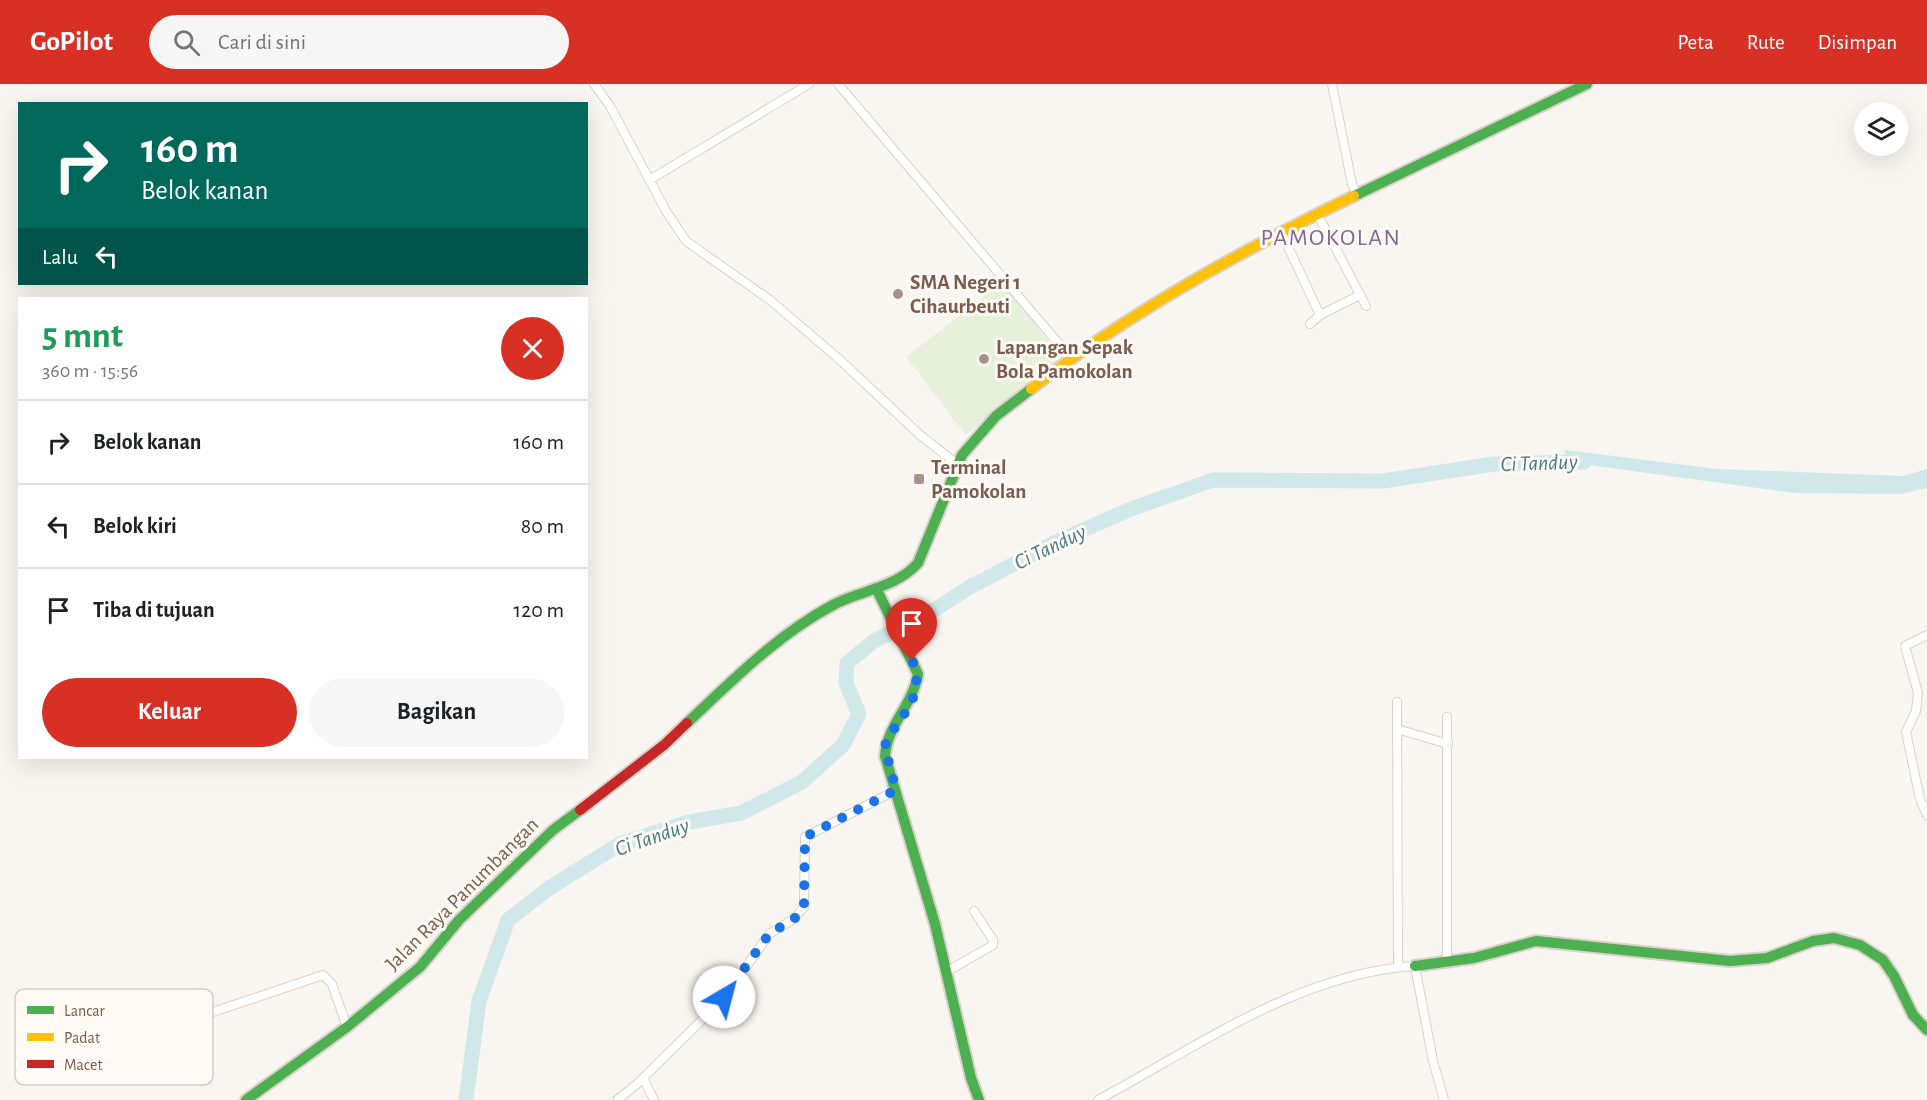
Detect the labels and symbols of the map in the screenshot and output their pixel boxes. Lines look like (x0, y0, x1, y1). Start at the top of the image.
district label: PAMOKOLAN (1261, 226, 1401, 250)
place label: SMA Negeri 1 Cihaurbeuti (910, 272, 1021, 317)
marker: SMA Negeri 1 Cihaurbeuti (891, 287, 905, 301)
place label: Lapangan Sepak Bola Pamokolan (996, 337, 1134, 382)
marker: Lapangan Sepak Bola Pamokolan (977, 352, 991, 366)
water label: Ci Tanduy (1500, 451, 1578, 475)
place label: Terminal Pamokolan (931, 457, 1026, 502)
marker: Terminal Pamokolan (912, 472, 926, 486)
water label: Ci Tanduy (1011, 520, 1089, 574)
pin (886, 598, 937, 660)
street label: Jalan Raya Panumbangan (382, 814, 542, 974)
water label: Ci Tanduy (612, 814, 692, 860)
position arrow (692, 965, 756, 1029)
legend (15, 989, 213, 1085)
text: Lancar (64, 1003, 105, 1019)
text: Padat (64, 1030, 100, 1046)
text: Macet (64, 1057, 102, 1073)

